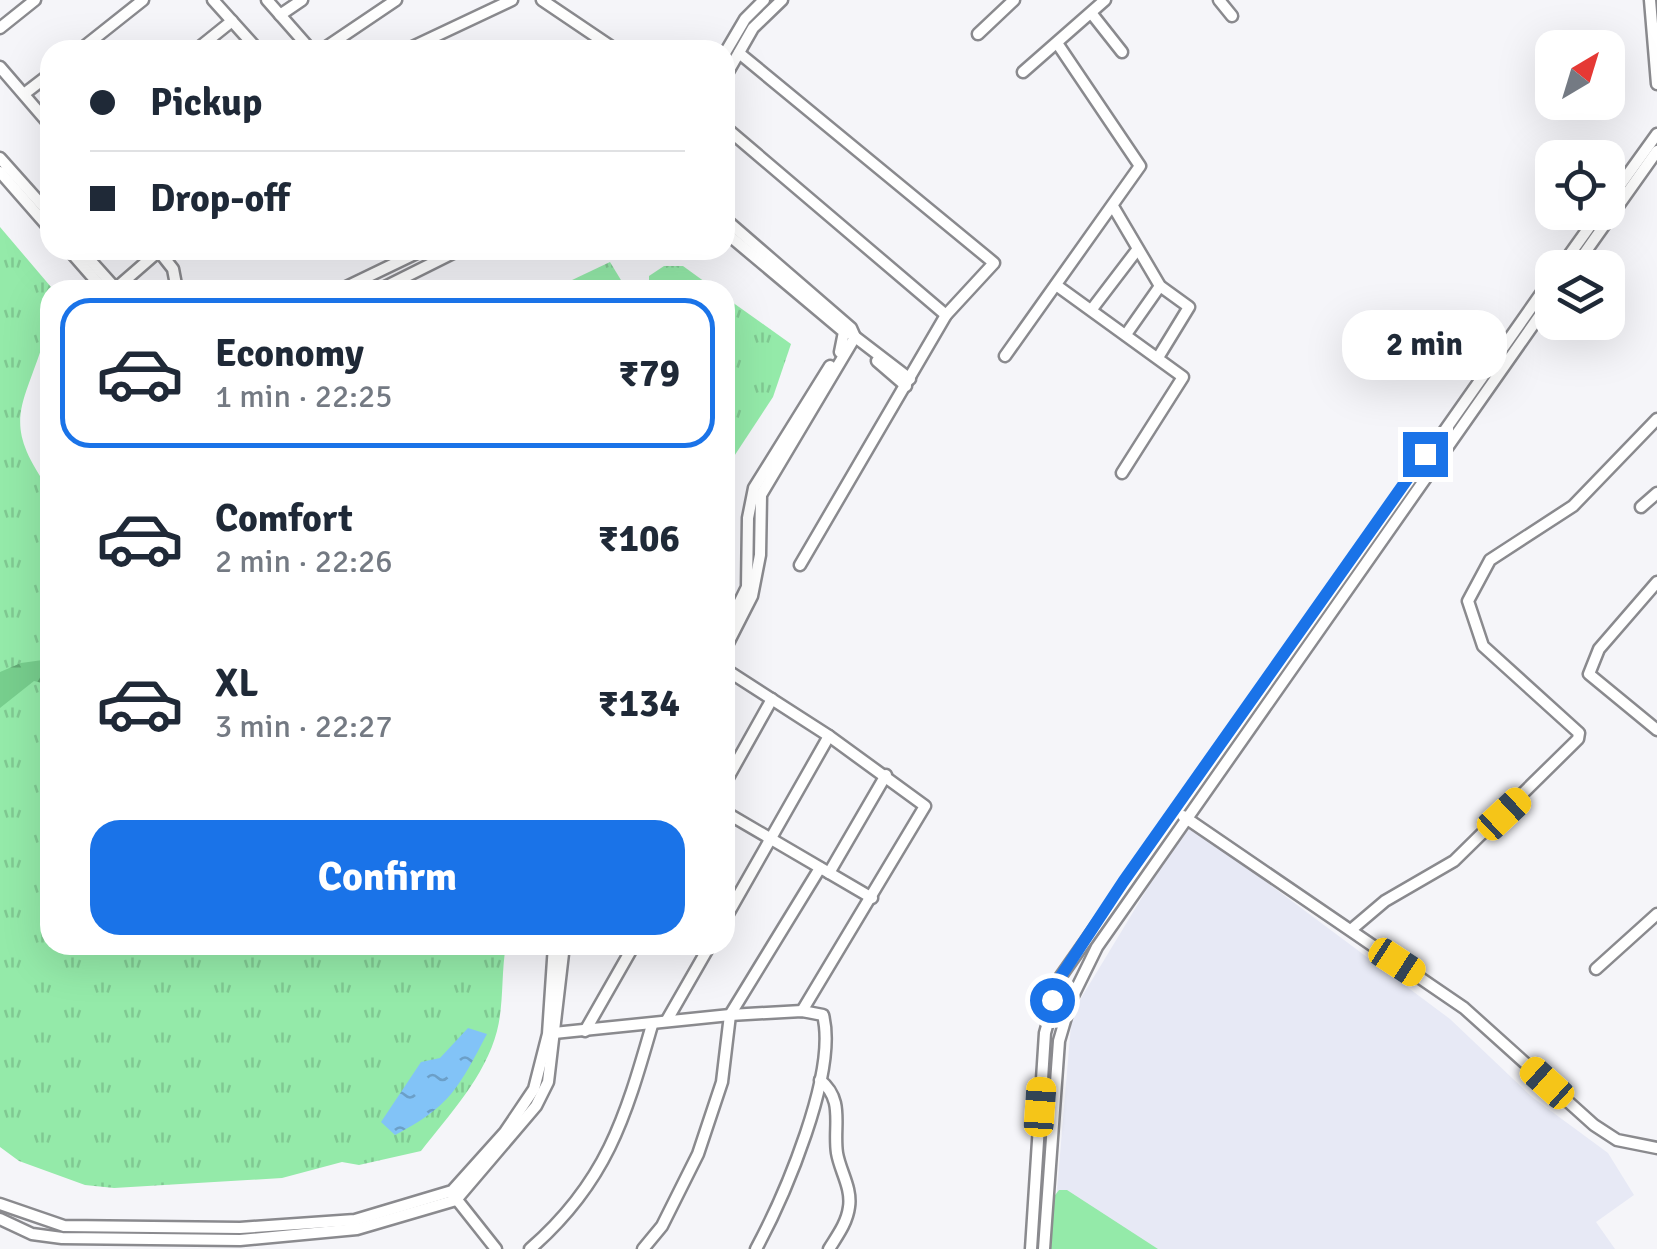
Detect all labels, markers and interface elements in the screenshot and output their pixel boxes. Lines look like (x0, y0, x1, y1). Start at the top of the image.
north arrow (1535, 30, 1625, 120)
map controls (1535, 30, 1625, 340)
text: Pickup (150, 79, 262, 126)
button: locate (1535, 140, 1625, 230)
text: Drop-off (150, 175, 290, 222)
button: layers (1535, 250, 1625, 340)
callout: 2 min (1342, 309, 1508, 379)
text: 2 min (1386, 325, 1463, 364)
icon: car (95, 328, 185, 418)
text: Economy (215, 330, 364, 377)
text: ₹79 (618, 350, 680, 397)
text: 1 min · 22:25 (215, 377, 393, 416)
route end (1403, 432, 1448, 477)
icon: car (95, 493, 185, 583)
text: Comfort (215, 495, 353, 542)
text: ₹106 (598, 515, 680, 562)
text: 2 min · 22:26 (215, 542, 393, 581)
icon: car (95, 658, 185, 748)
text: XL (215, 660, 258, 707)
text: ₹134 (598, 680, 680, 727)
text: 3 min · 22:27 (215, 707, 393, 746)
car (1472, 783, 1536, 845)
button: Confirm (90, 820, 685, 935)
car (1364, 933, 1430, 991)
route start (1030, 978, 1075, 1023)
car (1515, 1052, 1579, 1114)
car (1023, 1076, 1057, 1138)

